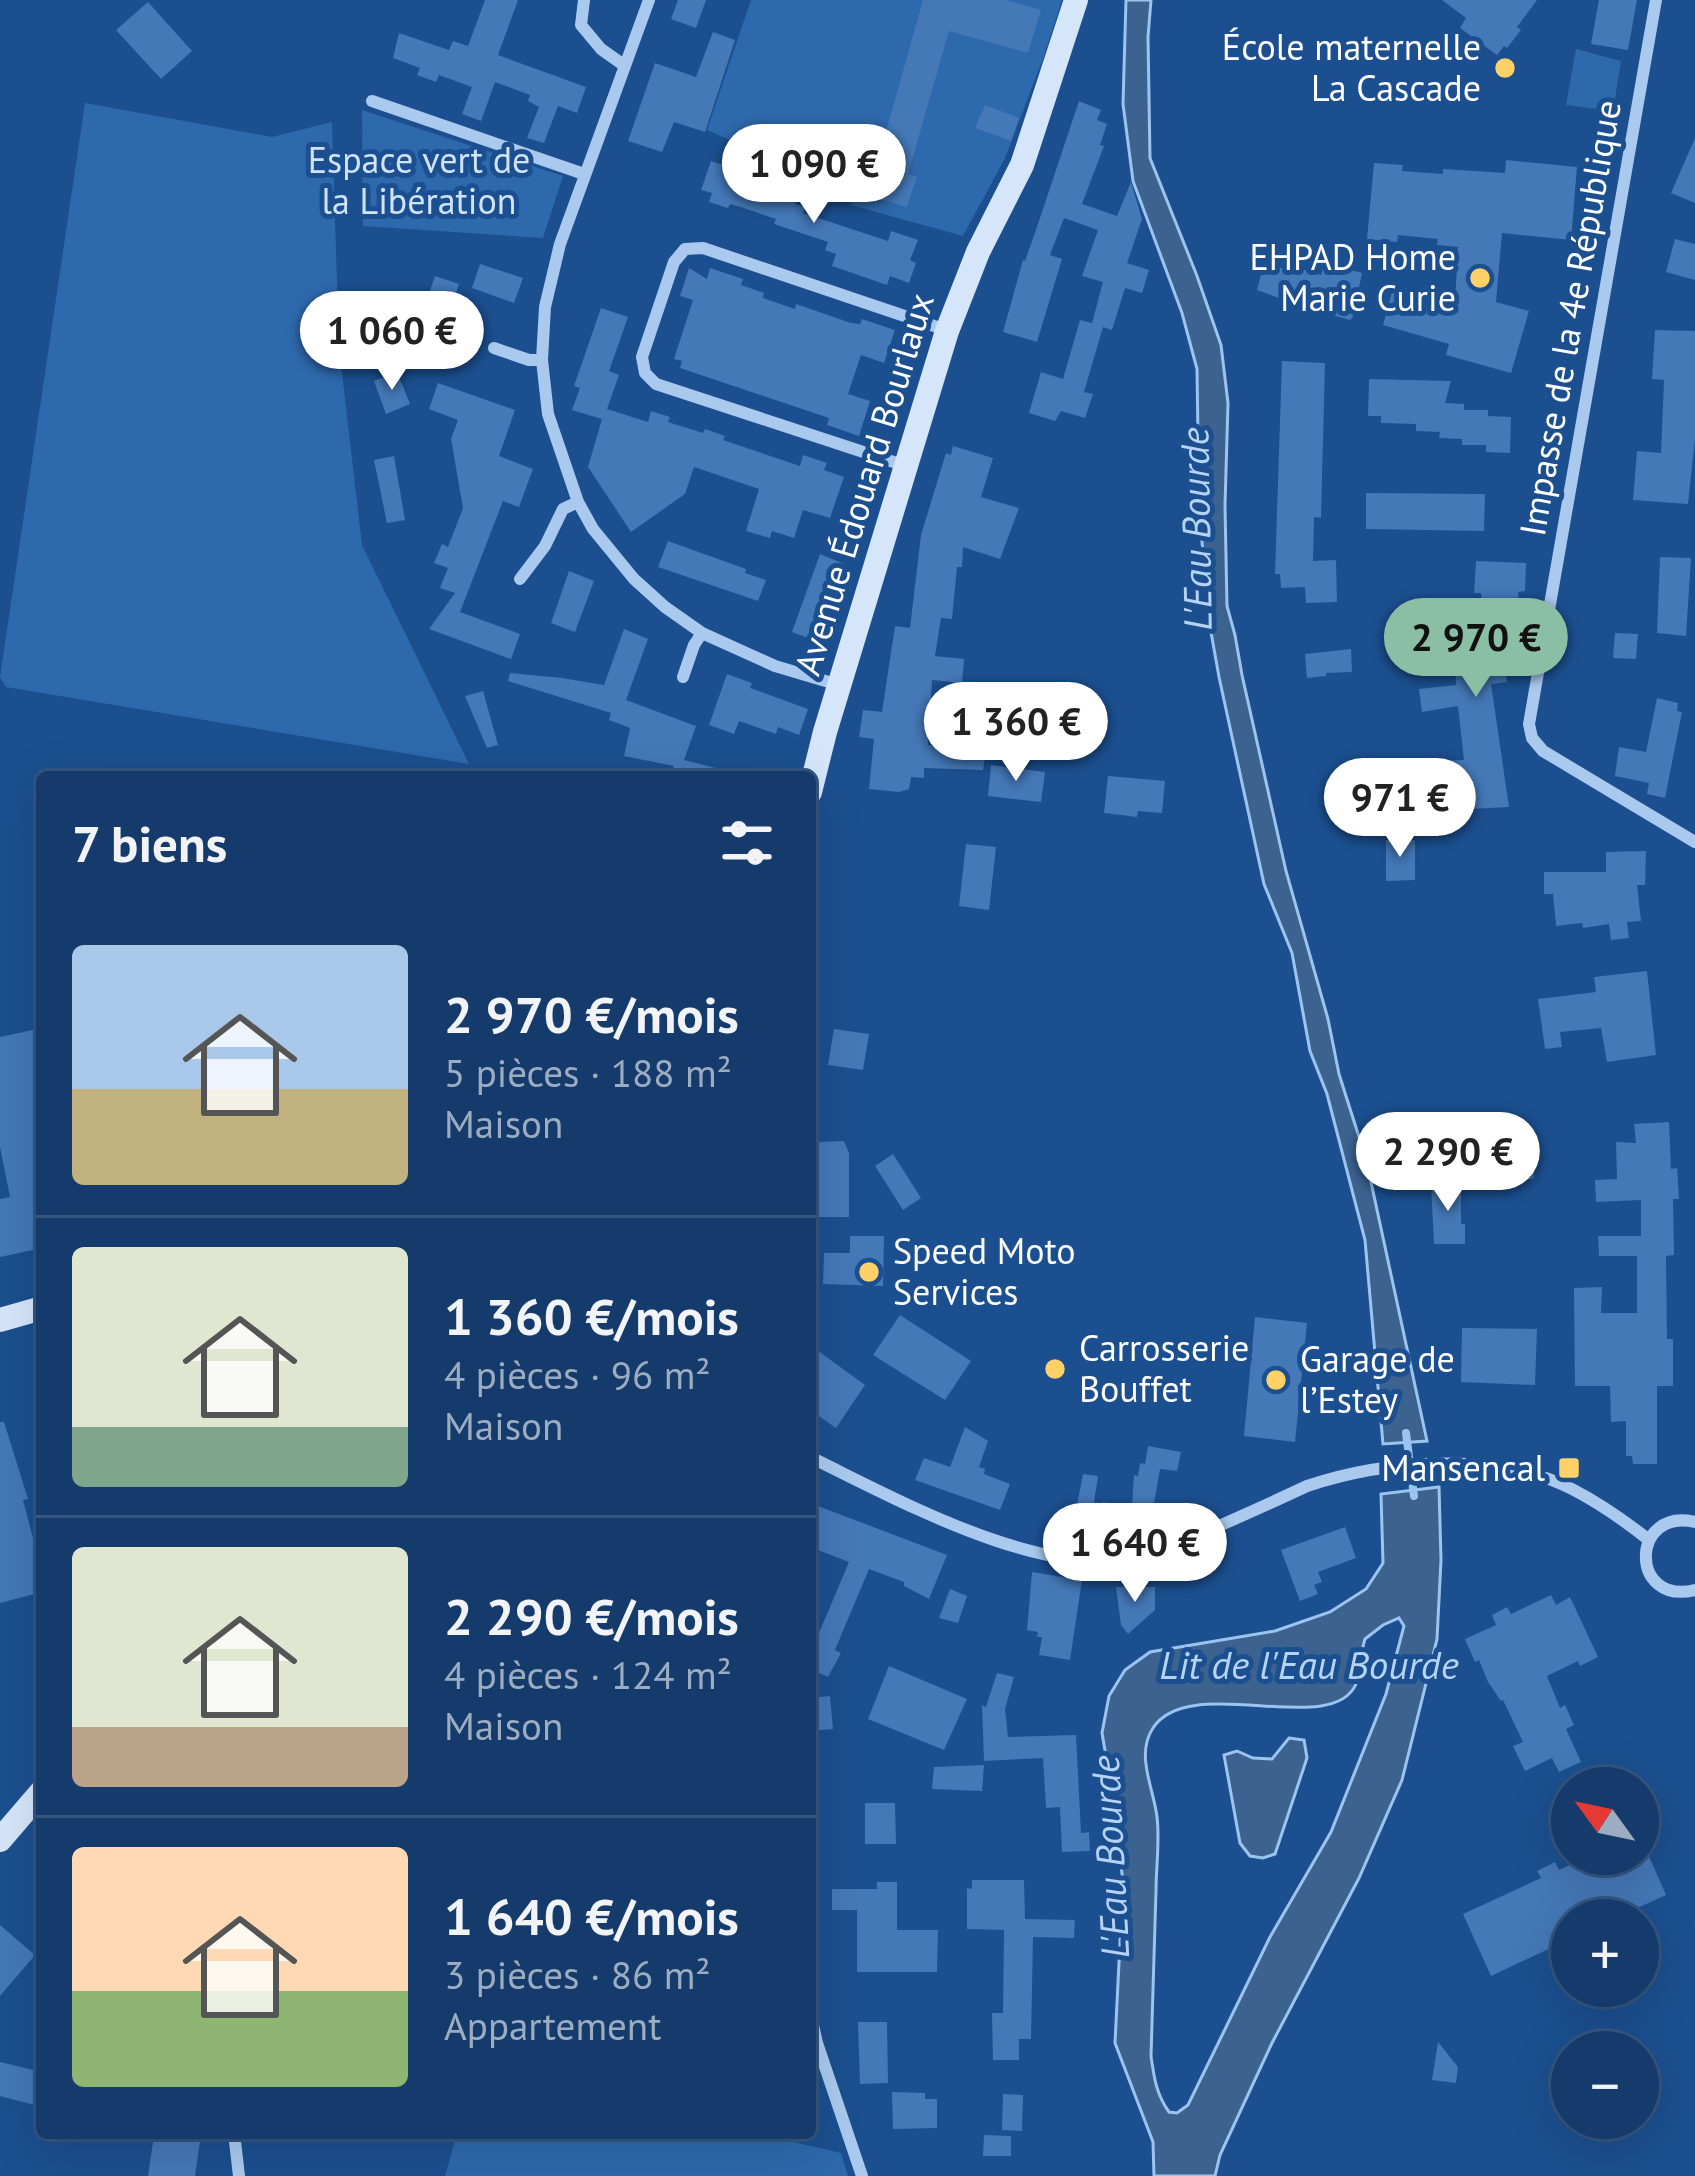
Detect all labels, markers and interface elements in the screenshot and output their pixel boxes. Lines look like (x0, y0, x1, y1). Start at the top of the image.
place label: École maternelle La Cascade (1222, 23, 1481, 111)
marker: École maternelle La Cascade (1492, 55, 1518, 81)
street label: Impasse de la 4e République (1508, 96, 1631, 539)
pin: 1 090 € (703, 124, 925, 226)
park label: Espace vert de la Libération (308, 136, 530, 224)
text: 1 090 € (749, 137, 879, 188)
place label: EHPAD Home Marie Curie (1249, 233, 1456, 321)
marker: EHPAD Home Marie Curie (1467, 265, 1493, 291)
street label: Avenue Édouard Bourlaux (783, 287, 944, 680)
pin: 1 060 € (281, 291, 503, 393)
text: 1 060 € (327, 304, 457, 355)
water label: L'Eau Bourde (1168, 427, 1223, 631)
pin: 2 970 € (1365, 598, 1587, 700)
text: 2 970 € (1411, 611, 1541, 662)
pin: 1 360 € (905, 682, 1127, 784)
text: 1 360 € (951, 695, 1081, 746)
pin: 971 € (1316, 758, 1484, 860)
text: 971 € (1351, 771, 1449, 822)
text: 7 biens (72, 810, 227, 876)
icon: filters (714, 810, 780, 876)
text: 2 970 €/mois (444, 981, 739, 1047)
icon: home (168, 993, 312, 1137)
text: 5 pièces · 188 m² (444, 1047, 732, 1098)
text: Maison (444, 1098, 563, 1149)
pin: 2 290 € (1337, 1112, 1559, 1214)
text: 2 290 € (1383, 1125, 1513, 1176)
place label: Speed Moto Services (893, 1227, 1076, 1315)
marker: Speed Moto Services (856, 1259, 882, 1285)
text: 1 360 €/mois (444, 1283, 739, 1349)
icon: home (168, 1295, 312, 1439)
place label: Carrosserie Bouffet (1079, 1324, 1249, 1412)
place label: Garage de l’Estey (1300, 1335, 1455, 1423)
text: 4 pièces · 96 m² (444, 1349, 711, 1400)
marker: Carrosserie Bouffet (1042, 1356, 1068, 1382)
marker: Garage de l’Estey (1263, 1367, 1289, 1393)
text: Maison (444, 1400, 563, 1451)
place label: Mansencal (1381, 1444, 1545, 1491)
marker: Mansencal (1556, 1455, 1582, 1481)
pin: 1 640 € (1024, 1503, 1246, 1605)
text: 1 640 € (1070, 1516, 1200, 1567)
text: 2 290 €/mois (444, 1583, 739, 1649)
icon: home (168, 1595, 312, 1739)
water label: Lit de l'Eau Bourde (1159, 1639, 1459, 1690)
text: 4 pièces · 124 m² (444, 1649, 732, 1700)
text: Maison (444, 1700, 563, 1751)
water label: L'Eau Bourde (1079, 1754, 1140, 1960)
north arrow (1551, 1767, 1659, 1875)
map controls (1551, 1767, 1659, 2139)
text: 1 640 €/mois (444, 1883, 739, 1949)
icon: home (168, 1895, 312, 2039)
button: + (1551, 1899, 1659, 2007)
text: 3 pièces · 86 m² (444, 1949, 711, 2000)
text: Appartement (444, 2000, 661, 2051)
button: − (1551, 2031, 1659, 2139)

